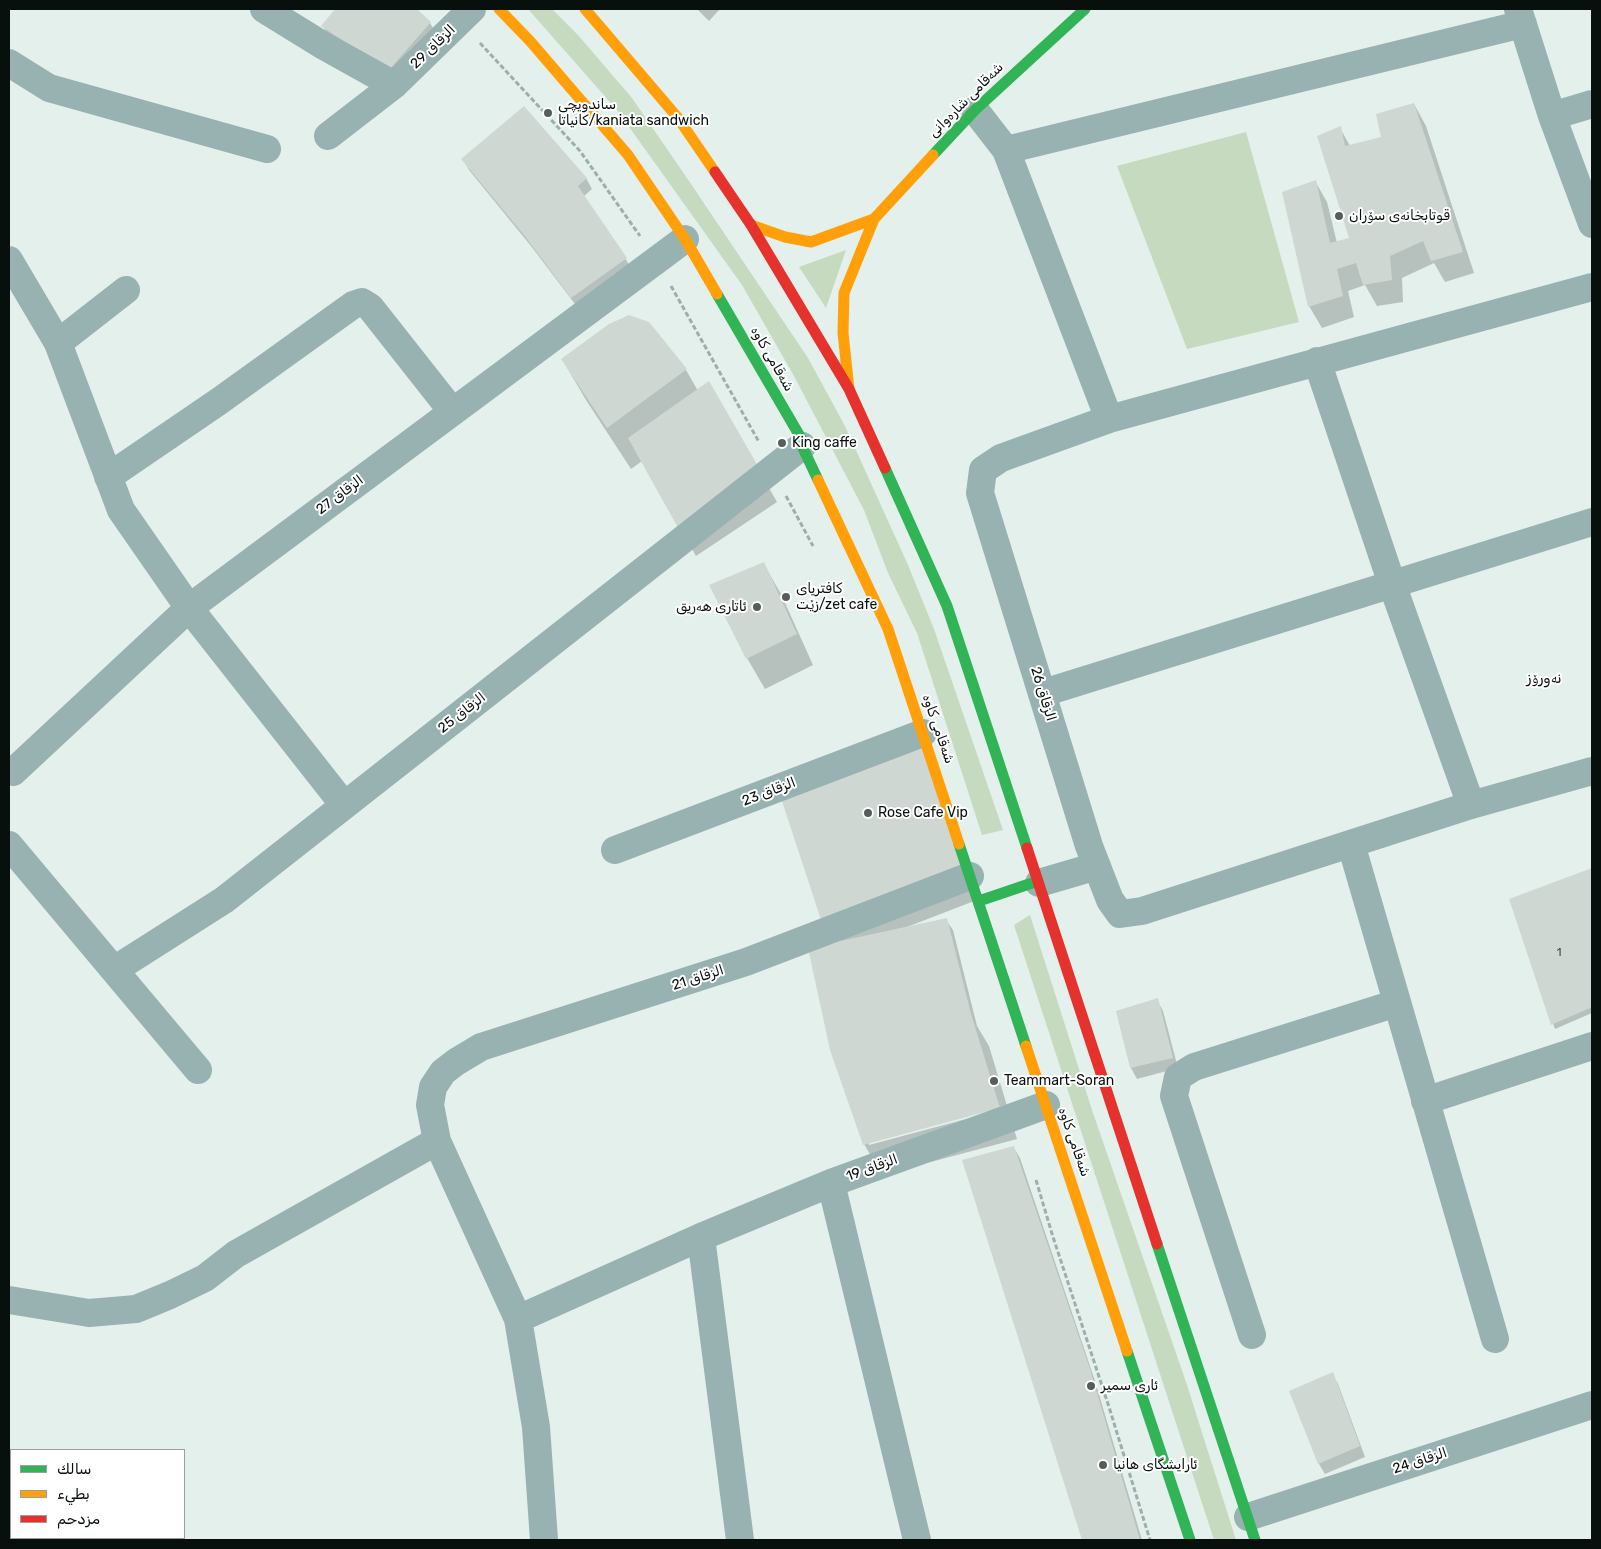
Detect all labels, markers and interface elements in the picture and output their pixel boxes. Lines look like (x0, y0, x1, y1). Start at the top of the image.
street label: الزقاق 29 (407, 22, 459, 72)
street label: شەقامی شارەوانی (925, 59, 1007, 141)
place label: ساندویچی کانیاتا/kaniata sandwich (558, 97, 709, 130)
marker: ساندویچی کانیاتا/kaniata sandwich (542, 107, 554, 119)
place label: قوتابخانەی سۆران (1349, 208, 1450, 224)
marker: قوتابخانەی سۆران (1333, 210, 1345, 222)
street label: شەقامی کاوە (747, 324, 797, 394)
place label: King caffe (792, 435, 857, 451)
marker: King caffe (776, 437, 788, 449)
street label: الزقاق 27 (313, 472, 367, 518)
place label: کافتریای زێت/zet cafe (796, 581, 877, 614)
marker: کافتریای زێت/zet cafe (780, 591, 792, 603)
place label: ئاتاری هەریق (676, 599, 747, 615)
marker: ئاتاری هەریق (751, 601, 763, 613)
street label: الزقاق 26 (1027, 665, 1059, 723)
district label: نەورۆز (1527, 670, 1561, 688)
street label: الزقاق 25 (435, 689, 489, 737)
street label: شەقامی کاوە (918, 692, 958, 766)
street label: الزقاق 23 (740, 774, 798, 810)
place label: Rose Cafe Vip (878, 805, 968, 821)
marker: Rose Cafe Vip (862, 807, 874, 819)
house number: 1 (1557, 946, 1561, 960)
street label: الزقاق 21 (670, 962, 726, 994)
place label: Teammart-Soran (1004, 1073, 1114, 1089)
marker: Teammart-Soran (988, 1075, 1000, 1087)
street label: شەقامی کاوە (1054, 1105, 1094, 1179)
street label: الزقاق 19 (844, 1151, 900, 1185)
place label: ئارى سمير (1101, 1378, 1159, 1394)
marker: ئارى سمير (1085, 1380, 1097, 1392)
street label: الزقاق 24 (1391, 1444, 1449, 1478)
legend (10, 1449, 185, 1539)
place label: ئارایشگای هانیا (1113, 1457, 1198, 1473)
marker: ئارایشگای هانیا (1097, 1459, 1109, 1471)
text: سالك (57, 1460, 92, 1478)
text: بطيء (57, 1485, 90, 1503)
text: مزدحم (57, 1510, 100, 1528)

